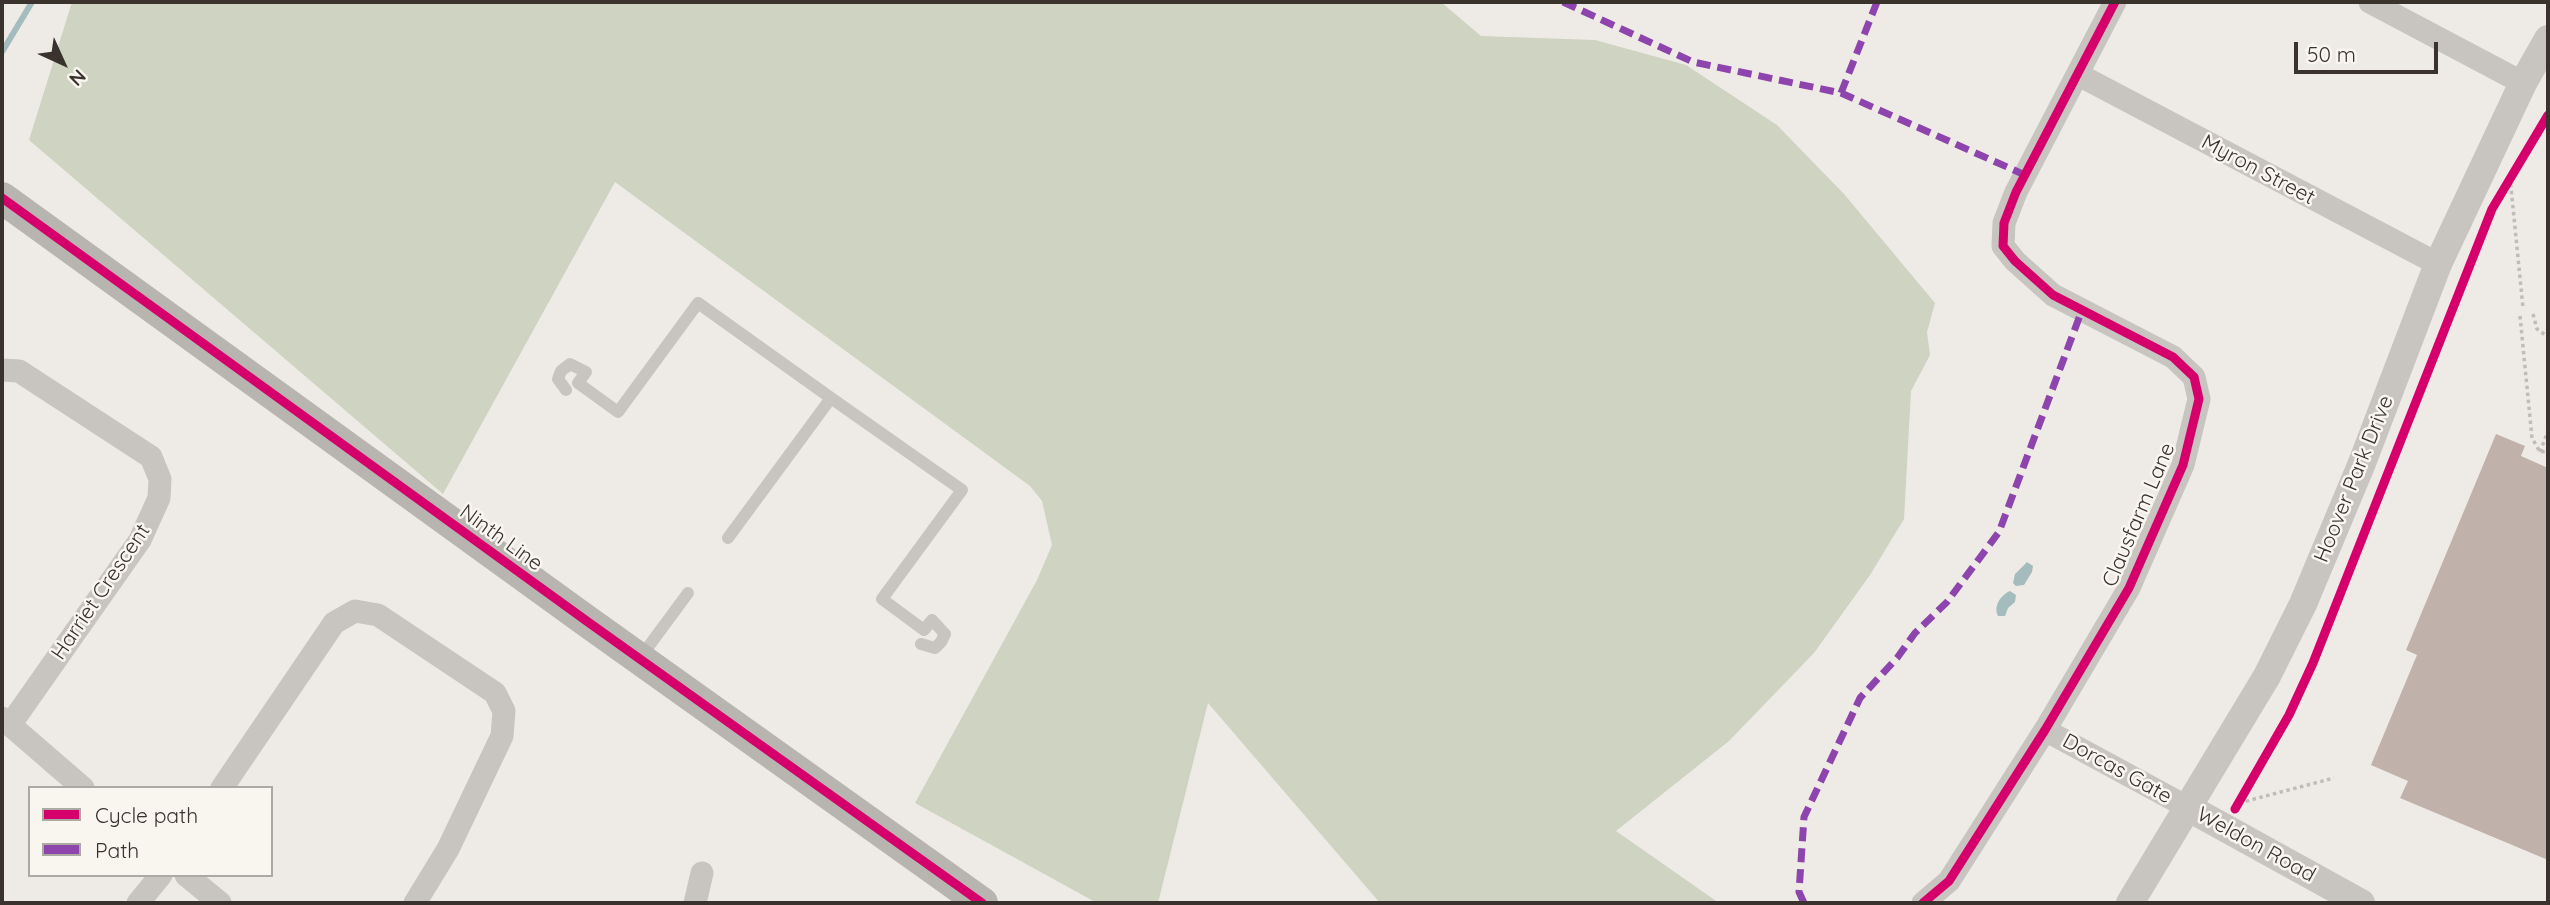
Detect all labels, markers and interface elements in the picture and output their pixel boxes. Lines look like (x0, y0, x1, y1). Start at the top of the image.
north arrow (28, 28, 98, 98)
scale bar (2298, 28, 2442, 72)
text: 50 m (2307, 41, 2356, 67)
text: N (64, 64, 91, 91)
street label: Myron Street (2197, 130, 2319, 210)
street label: Hoover Park Drive (2309, 392, 2399, 566)
street label: Clausfarm Lane (2097, 439, 2181, 591)
street label: Ninth Line (455, 499, 547, 577)
street label: Harriet Crescent (46, 519, 156, 665)
street label: Dorcas Gate (2058, 729, 2176, 809)
legend (28, 786, 273, 877)
text: Cycle path (95, 802, 198, 828)
street label: Weldon Road (2192, 802, 2320, 888)
text: Path (95, 837, 139, 863)

